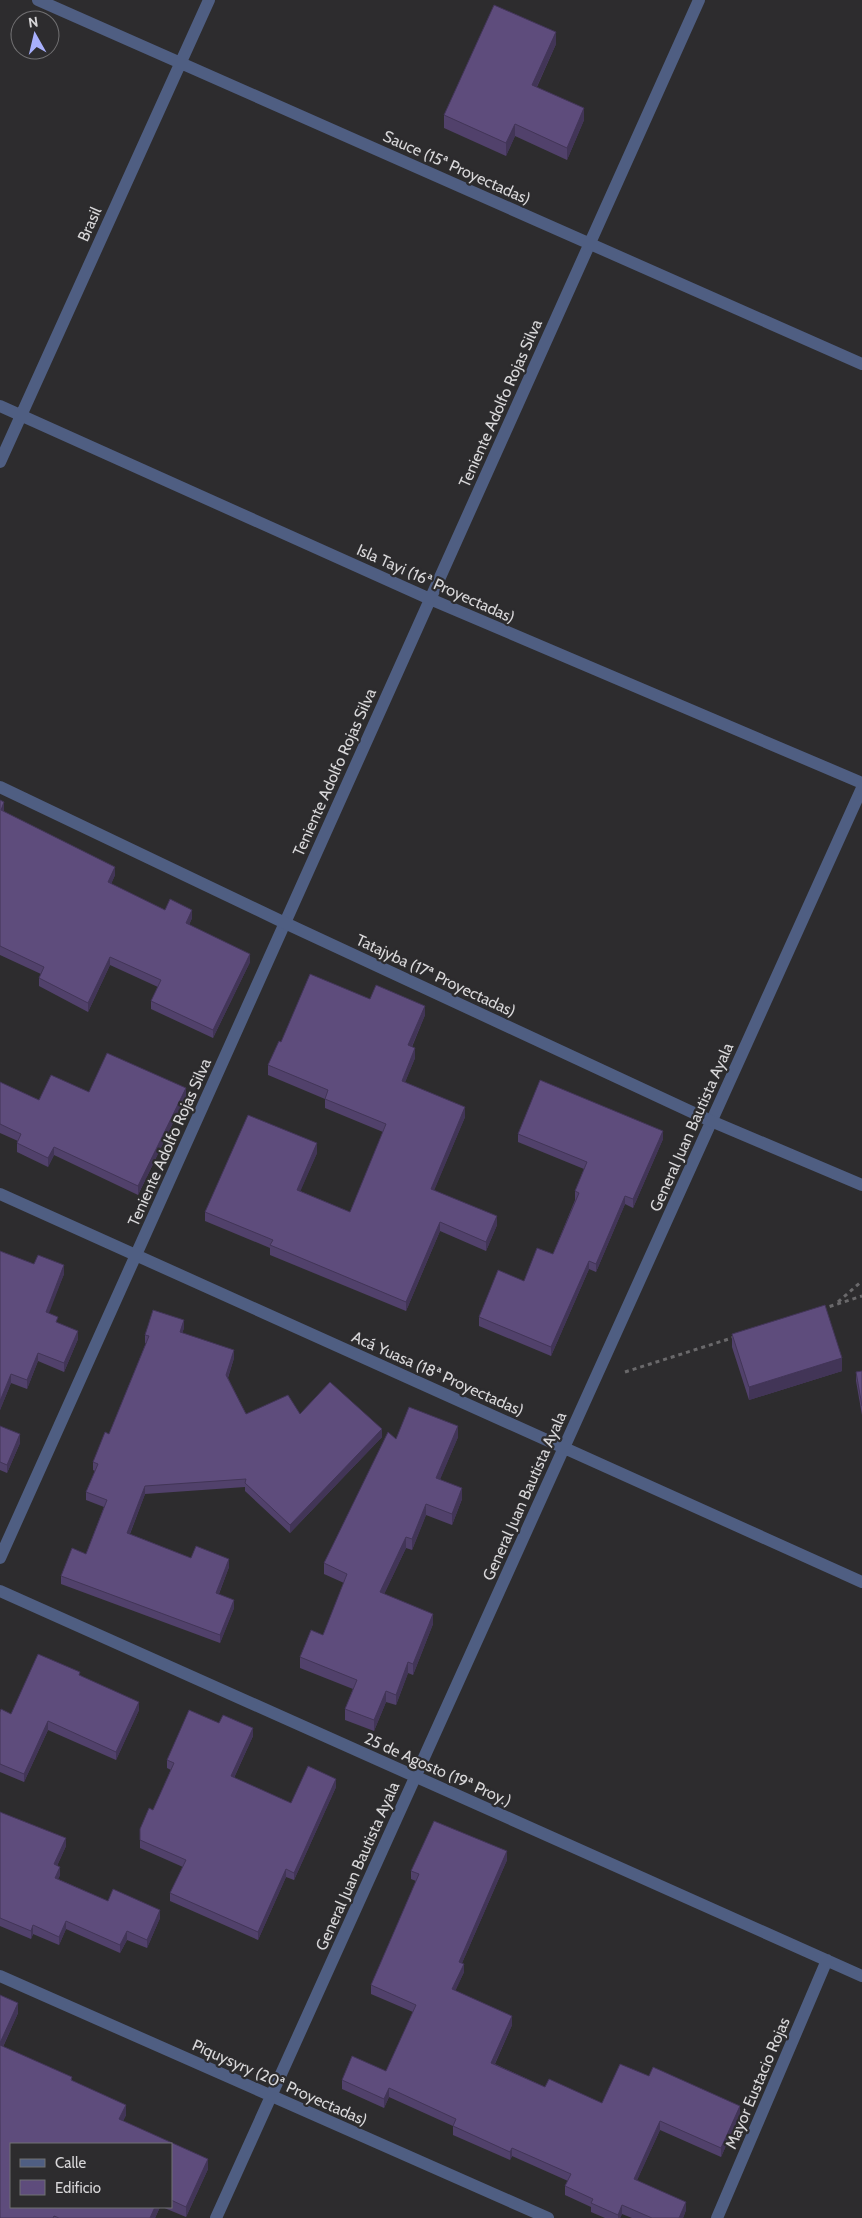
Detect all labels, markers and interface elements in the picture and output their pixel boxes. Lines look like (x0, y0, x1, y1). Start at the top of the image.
north arrow (10, 10, 60, 60)
text: N (27, 13, 39, 32)
street label: Sauce (15ª Proyectadas) (380, 126, 533, 209)
street label: Brasil (73, 204, 106, 244)
street label: Teniente Adolfo Rojas Silva (455, 316, 546, 490)
street label: Isla Tayi (16ª Proyectadas) (354, 540, 518, 627)
street label: Teniente Adolfo Rojas Silva (289, 685, 380, 859)
street label: Tatajyba (17ª Proyectadas) (353, 930, 519, 1021)
street label: General Juan Bautista Ayala (646, 1040, 737, 1214)
street label: Teniente Adolfo Rojas Silva (124, 1055, 215, 1229)
street label: Acá Yuasa (18ª Proyectadas) (349, 1327, 527, 1420)
street label: General Juan Bautista Ayala (479, 1409, 570, 1583)
street label: 25 de Agosto (19ª Proy.) (361, 1728, 514, 1810)
street label: General Juan Bautista Ayala (312, 1779, 403, 1953)
street label: Mayor Eustacio Rojas (721, 2014, 794, 2152)
street label: Piquysyry (20ª Proyectadas) (189, 2035, 370, 2130)
legend (10, 2143, 172, 2208)
text: Calle (55, 2154, 86, 2172)
text: Edificio (55, 2179, 101, 2197)

